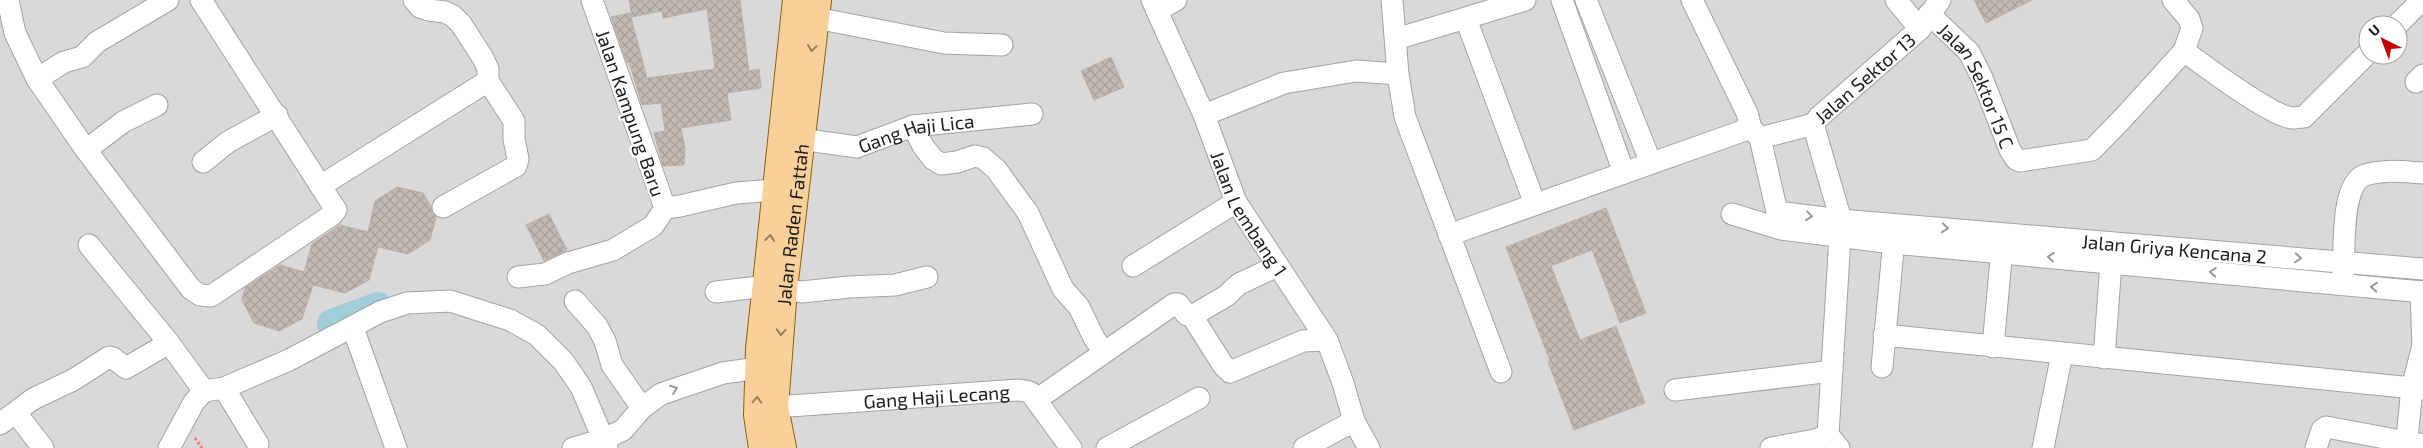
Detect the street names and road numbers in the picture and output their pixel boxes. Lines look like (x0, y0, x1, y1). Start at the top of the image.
street label: Jalan Sektor 15 C (1934, 18, 2020, 152)
street label: Jalan Kampung Baru (592, 27, 670, 199)
street label: Jalan Sektor 13 (1809, 27, 1920, 128)
street label: Gang Haji Lica (855, 108, 975, 157)
street label: Jalan Raden Fattah (771, 142, 813, 306)
street label: Jalan Lembang 1 (1207, 148, 1293, 280)
street label: Jalan Griya Kencana 2 (2081, 229, 2268, 267)
street label: Gang Haji Lecang (863, 379, 1011, 412)

